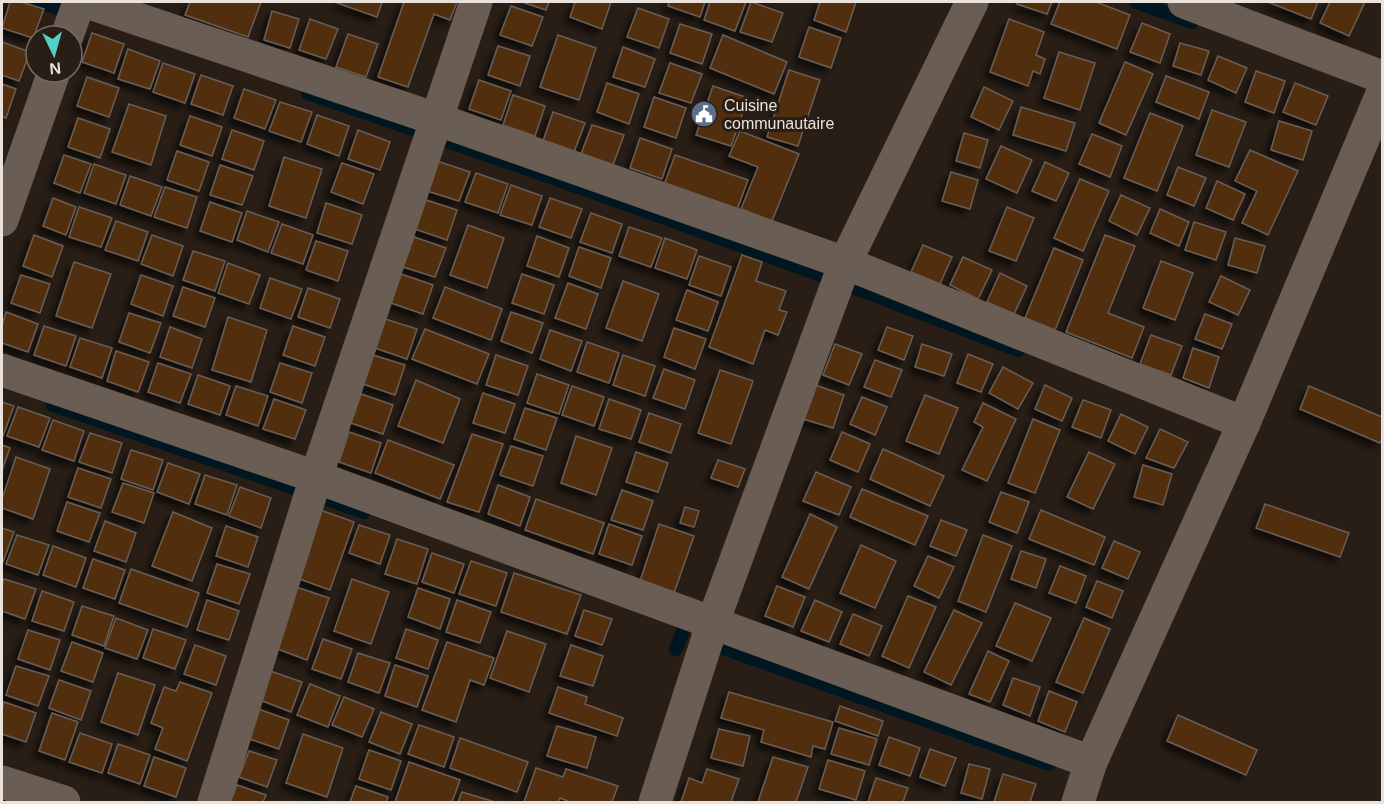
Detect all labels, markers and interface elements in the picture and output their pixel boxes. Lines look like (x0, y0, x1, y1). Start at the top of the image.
north arrow (24, 24, 84, 84)
text: N (49, 59, 62, 77)
place label: Cuisine communautaire (724, 97, 834, 132)
public building icon: Cuisine communautaire (689, 99, 719, 129)

